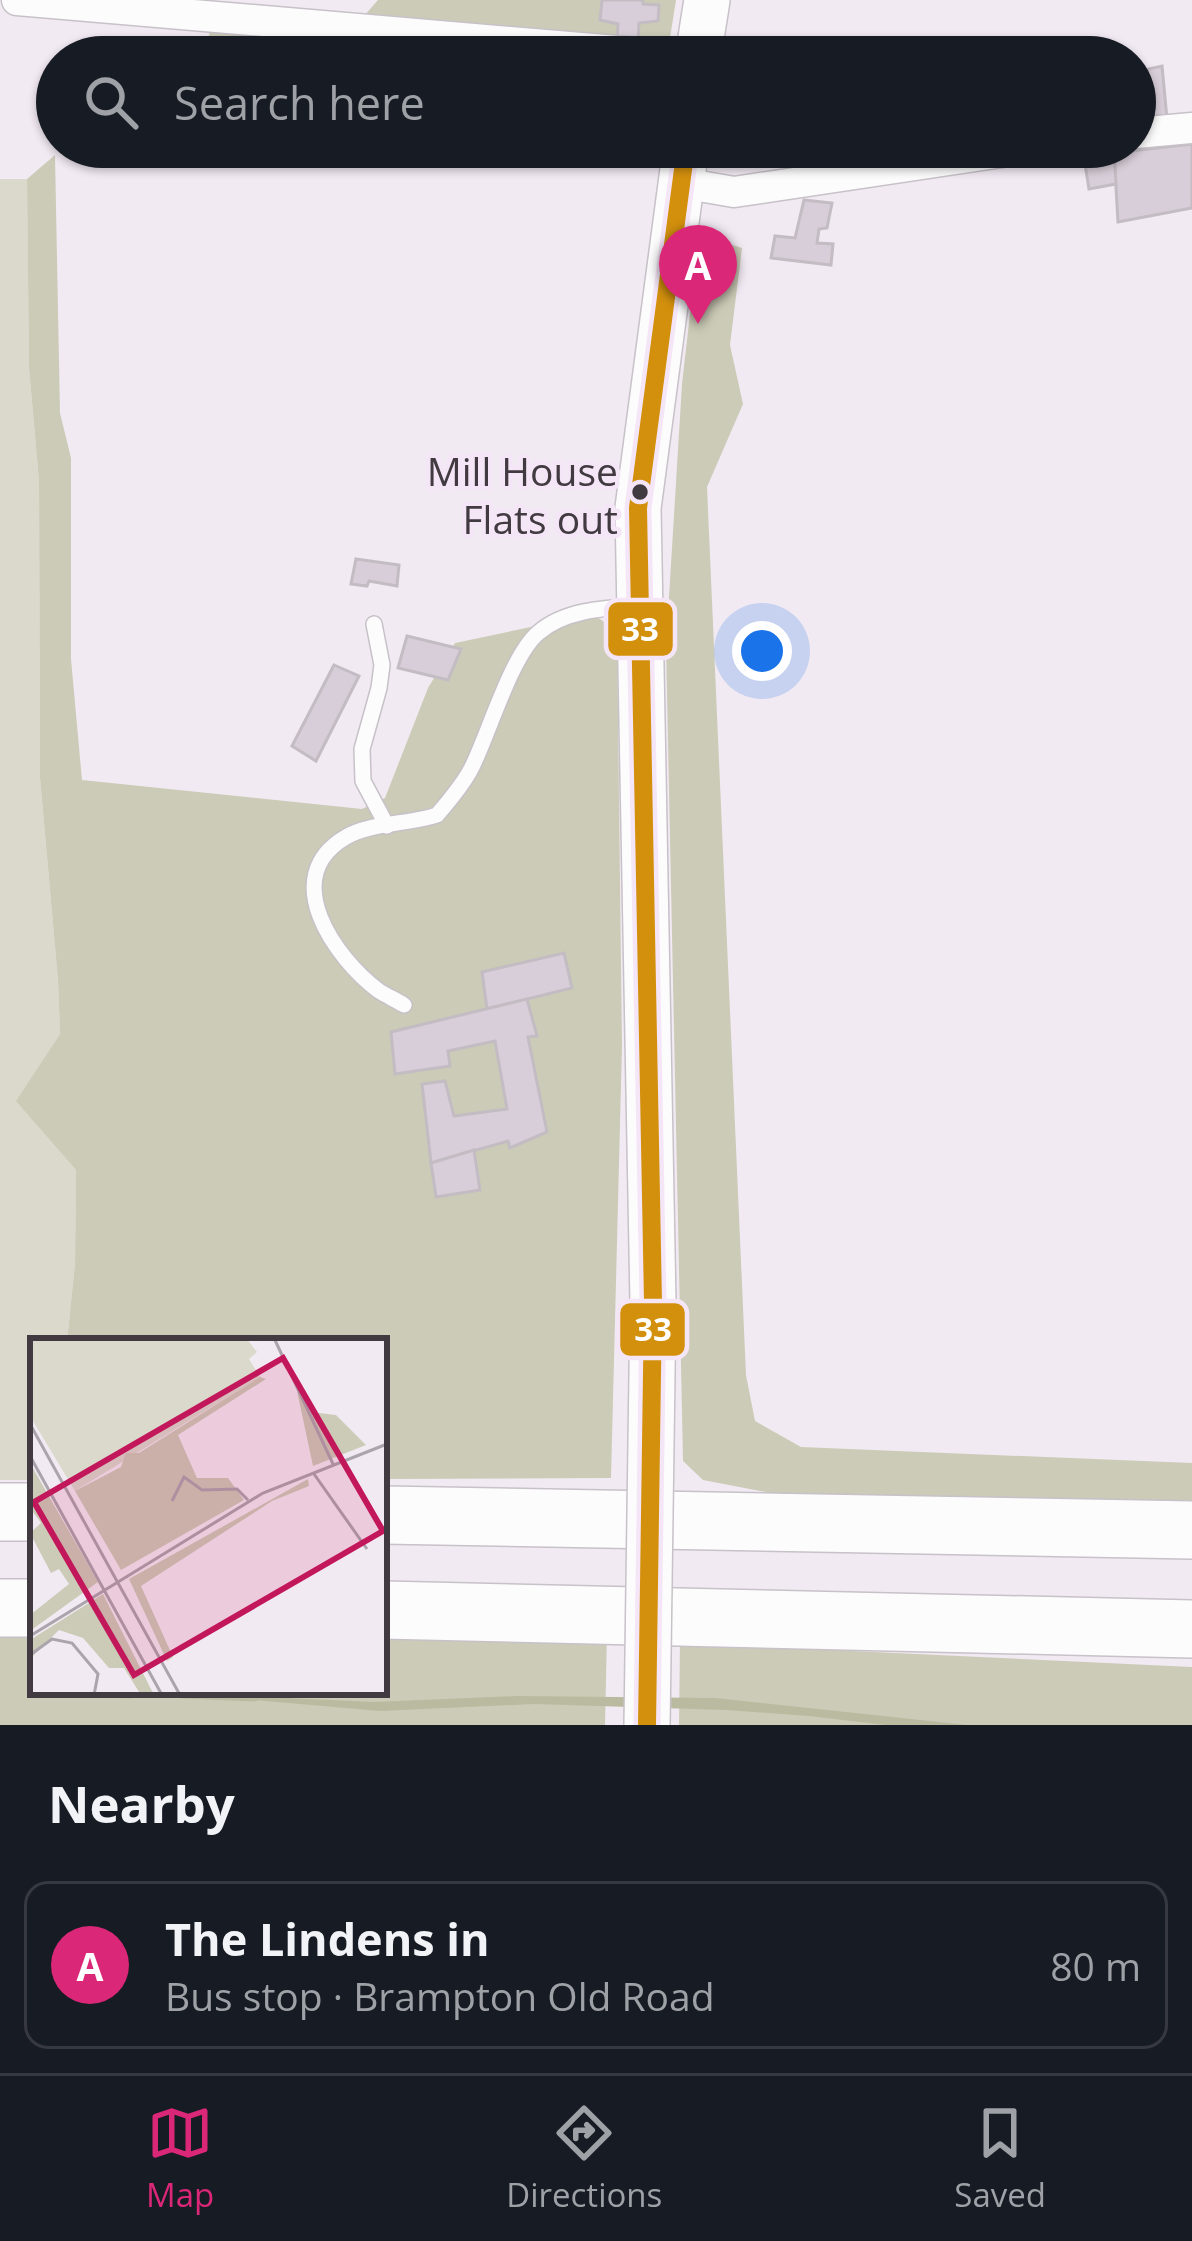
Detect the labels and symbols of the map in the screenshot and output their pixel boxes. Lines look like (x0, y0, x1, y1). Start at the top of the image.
pin: A (659, 225, 737, 324)
place label: Mill House Flats out (427, 444, 618, 545)
marker: Mill House Flats out (629, 481, 651, 503)
line badge: 33 (606, 600, 675, 658)
text: 33 (621, 606, 659, 651)
your location (732, 621, 792, 681)
line badge: 33 (618, 1301, 687, 1358)
text: 33 (634, 1306, 672, 1351)
inset map (30, 1338, 387, 1695)

